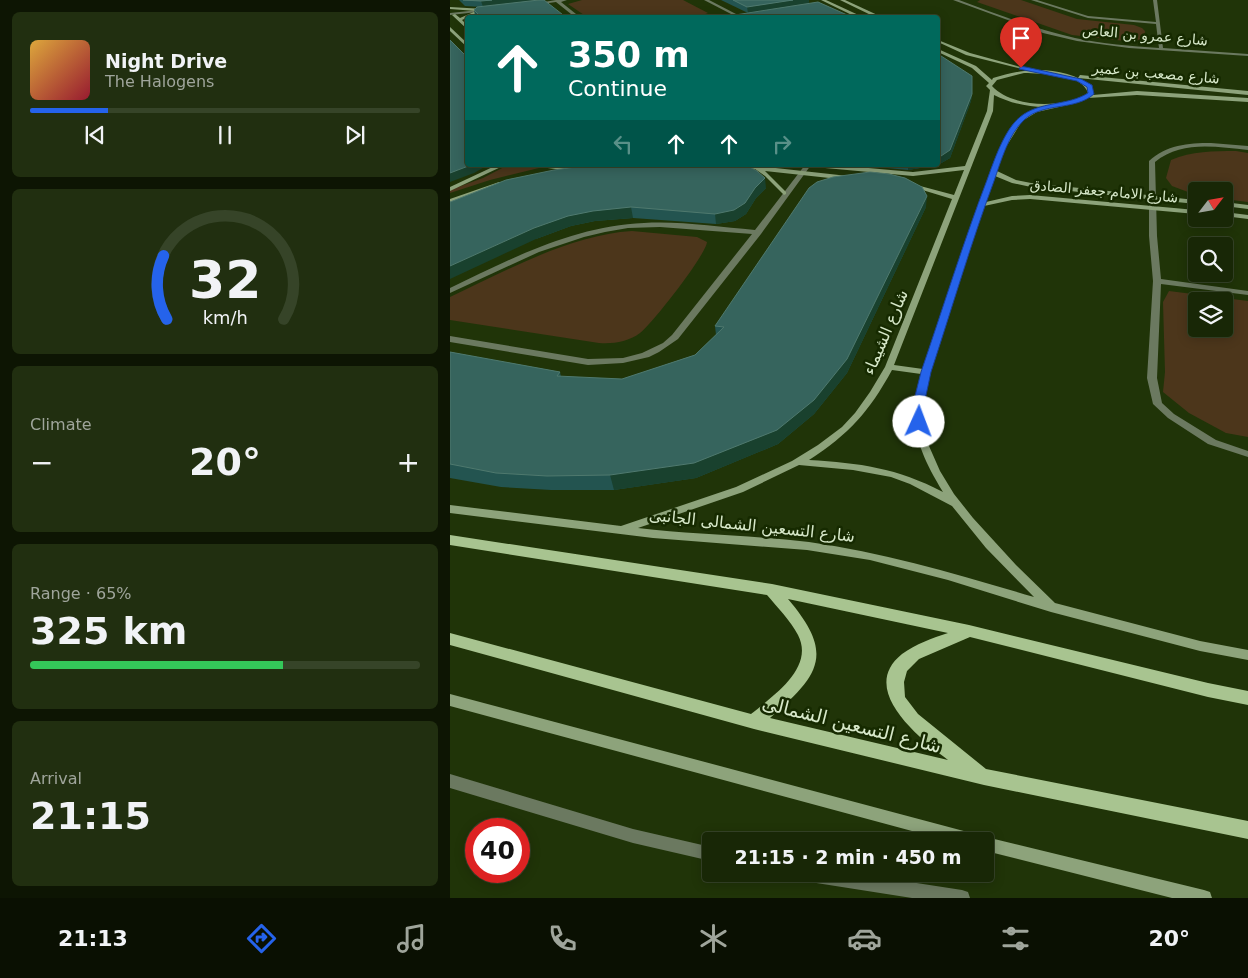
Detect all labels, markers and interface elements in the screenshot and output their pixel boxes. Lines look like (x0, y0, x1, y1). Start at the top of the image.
pin (1000, 17, 1042, 68)
street label: شارع عمرو بن العاص (1081, 22, 1208, 49)
icon: arrive (1007, 24, 1035, 52)
icon: ahead (485, 35, 550, 100)
text: 350 m (568, 35, 690, 75)
text: Night Drive (105, 50, 227, 72)
street label: شارع مصعب بن عمير (1091, 59, 1220, 88)
text: The Halogens (105, 72, 214, 91)
text: Continue (568, 76, 667, 101)
icon: previous (81, 121, 109, 149)
icon: pause (211, 121, 239, 149)
icon: next (341, 121, 369, 149)
icon: left (609, 130, 637, 158)
icon: ahead (662, 130, 690, 158)
icon: ahead (715, 130, 743, 158)
icon: right (768, 130, 796, 158)
street label: شارع الامام جعفر الصادق (1029, 177, 1179, 206)
north arrow (1188, 182, 1232, 228)
map controls (1188, 182, 1233, 337)
button: search (1188, 237, 1233, 282)
text: 32 (189, 250, 261, 310)
street label: شارع الشيماء (859, 287, 913, 378)
button: layers (1188, 292, 1233, 337)
text: km/h (202, 307, 248, 328)
position arrow (892, 395, 944, 447)
text: Climate (30, 415, 92, 434)
text: 20° (189, 440, 261, 484)
text: − (30, 446, 53, 479)
text: + (397, 446, 420, 479)
street label: شارع التسعين الشمالى الجانبى (648, 505, 856, 547)
text: Range · 65% (30, 584, 132, 603)
text: 325 km (30, 609, 187, 653)
street label: شارع التسعين الشمالى (760, 691, 944, 758)
text: Arrival (30, 769, 82, 788)
text: 21:15 (30, 794, 151, 838)
speed limit sign: 40 (465, 818, 530, 883)
text: 21:15 · 2 min · 450 m (734, 846, 962, 868)
icon: directions (244, 921, 279, 956)
icon: music (394, 921, 429, 956)
icon: phone (545, 921, 580, 956)
icon: climate (696, 921, 731, 956)
icon: car (847, 921, 882, 956)
icon: filters (998, 921, 1033, 956)
text: 21:13 (58, 926, 128, 951)
text: 20° (1148, 926, 1190, 951)

